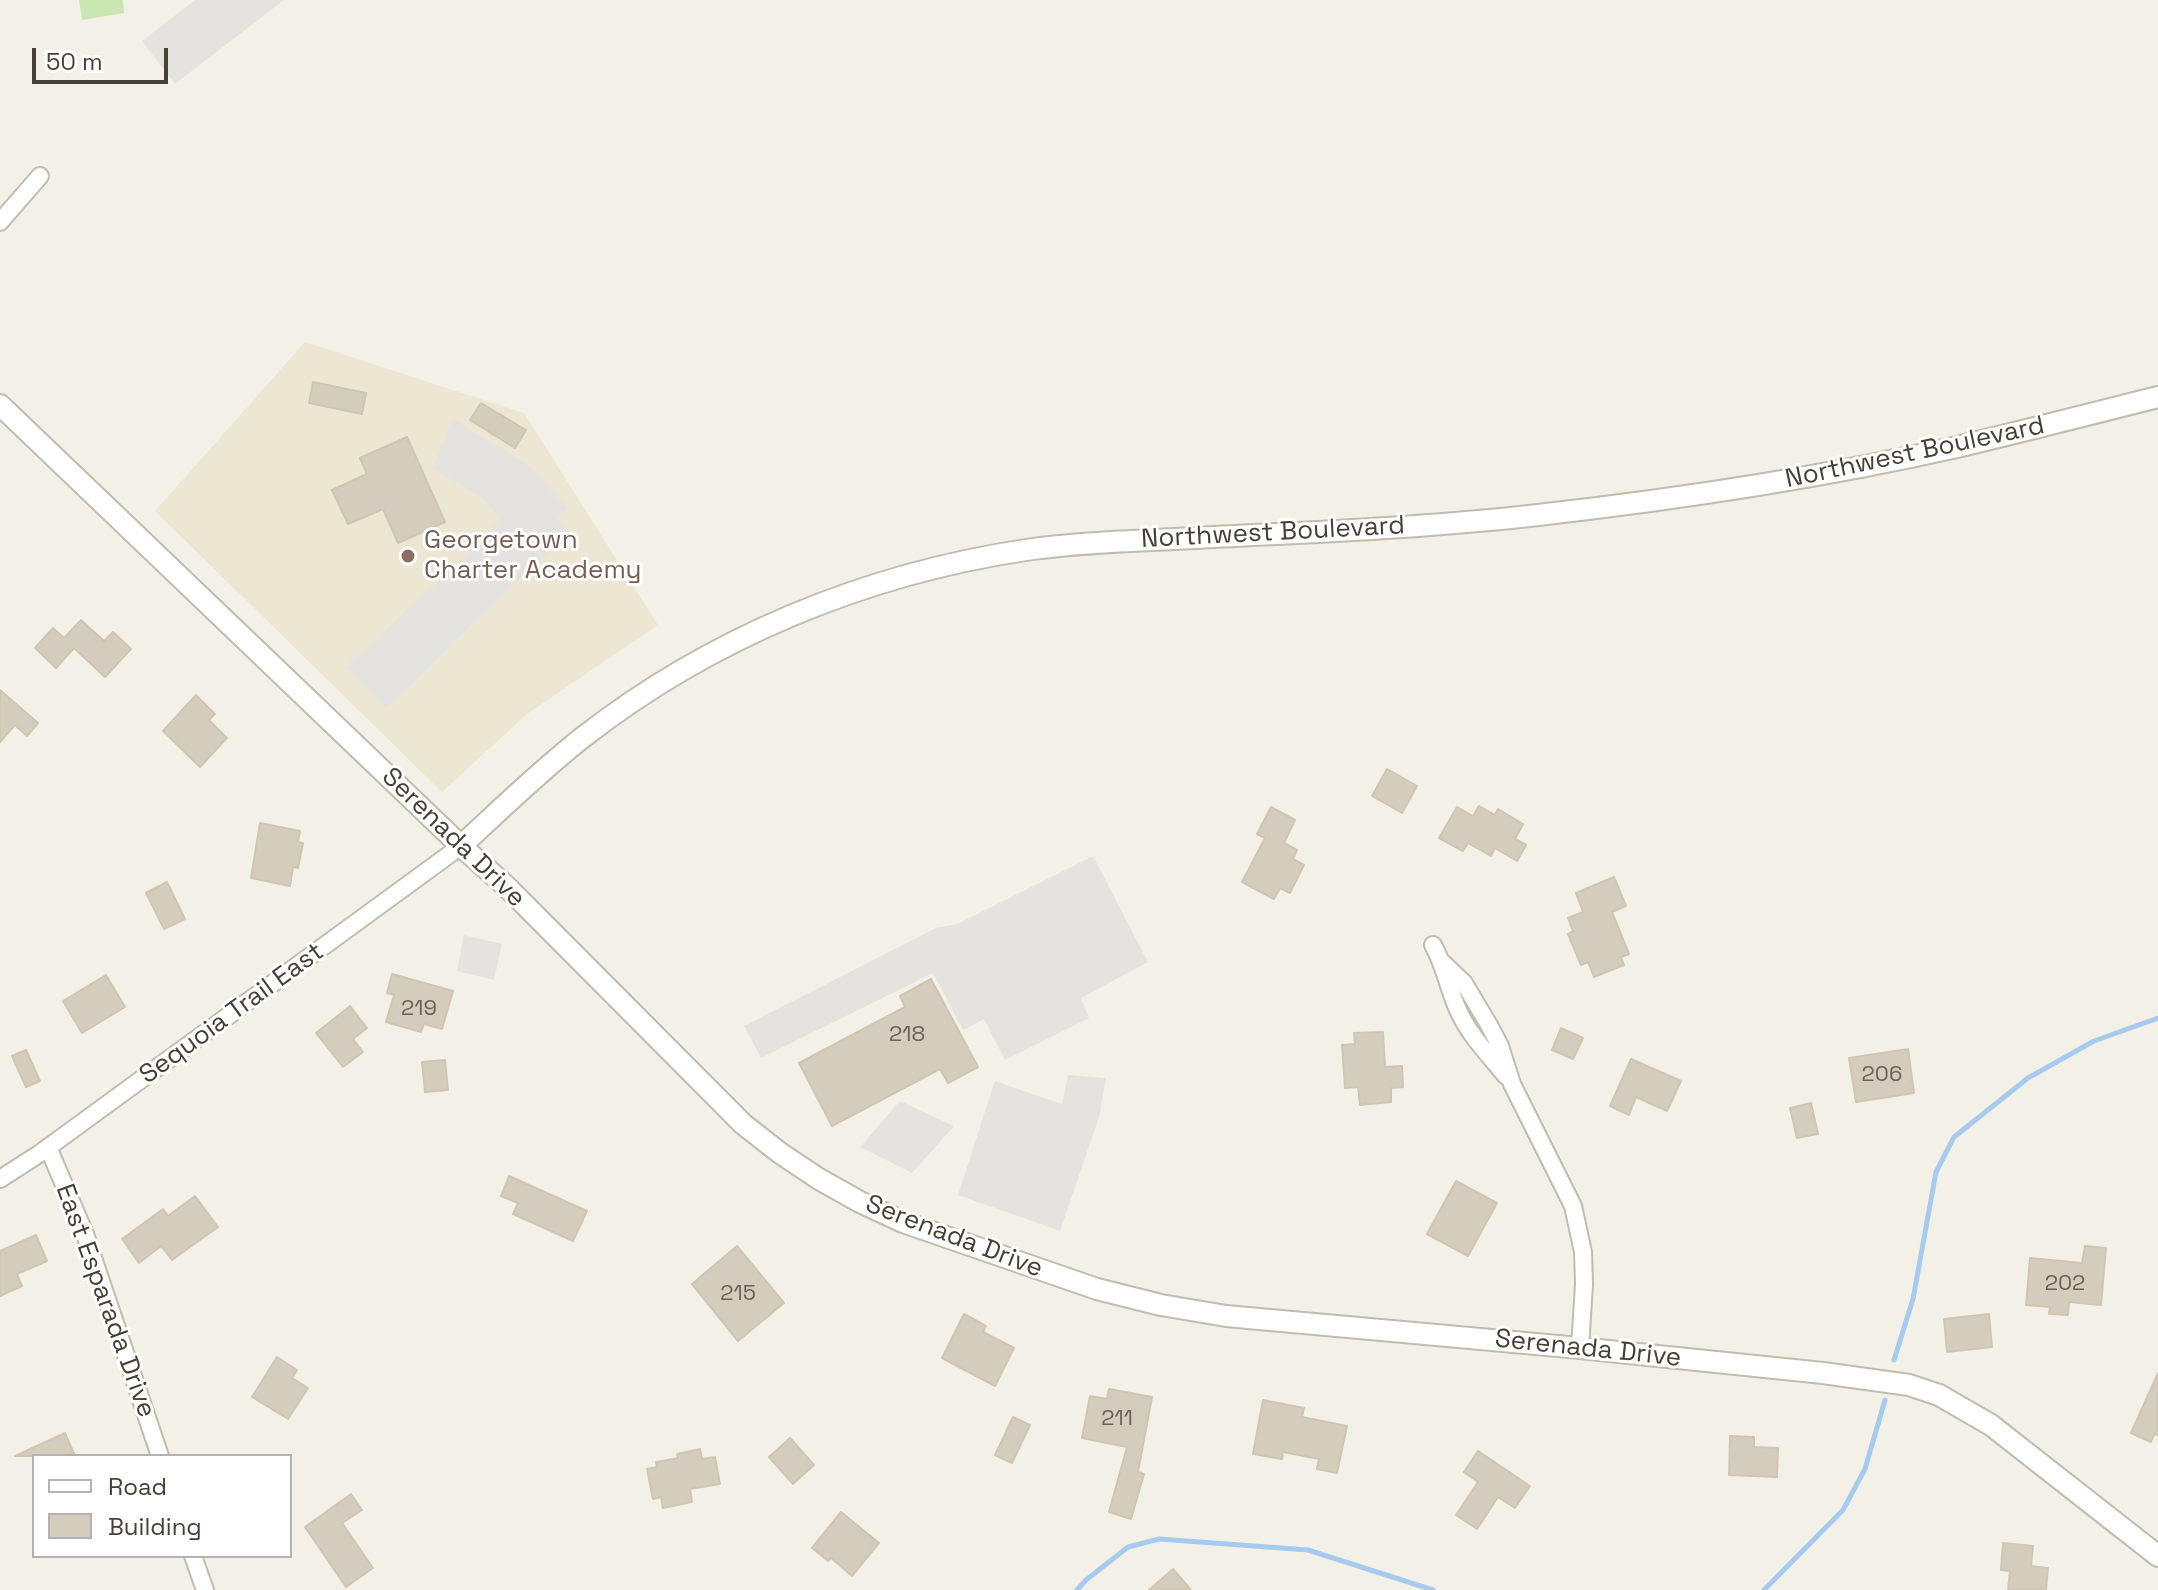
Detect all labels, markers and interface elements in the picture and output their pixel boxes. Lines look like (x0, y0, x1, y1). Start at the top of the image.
scale bar (36, 32, 172, 82)
text: 50 m (46, 46, 103, 77)
street label: Northwest Boulevard (1783, 410, 2047, 496)
street label: Northwest Boulevard (1140, 511, 1406, 555)
place label: Georgetown Charter Academy (424, 525, 641, 586)
marker: Georgetown Charter Academy (399, 547, 417, 565)
street label: Serenada Drive (375, 762, 531, 914)
street label: Sequoia Trail East (134, 937, 330, 1091)
house number: 219 (401, 996, 437, 1022)
house number: 218 (889, 1022, 925, 1048)
house number: 206 (1862, 1062, 1902, 1088)
street label: East Esparada Drive (48, 1180, 162, 1422)
street label: Serenada Drive (861, 1189, 1047, 1285)
house number: 202 (2045, 1271, 2085, 1297)
house number: 215 (720, 1281, 756, 1307)
street label: Serenada Drive (1493, 1324, 1683, 1374)
house number: 211 (1101, 1406, 1133, 1432)
legend (32, 1454, 292, 1558)
text: Road (108, 1471, 167, 1502)
text: Building (108, 1511, 202, 1542)

